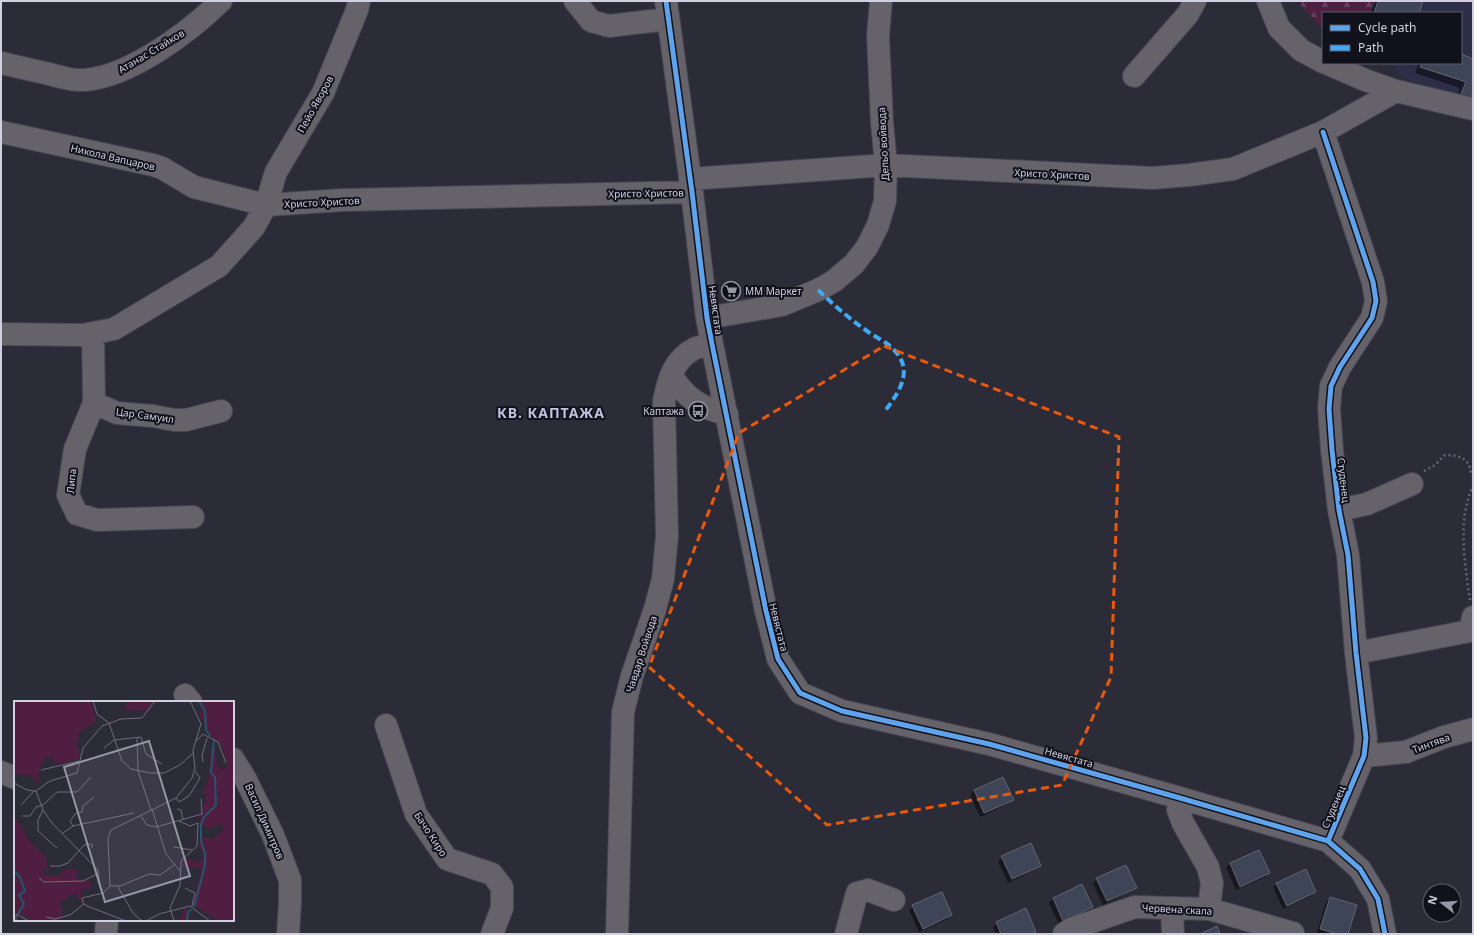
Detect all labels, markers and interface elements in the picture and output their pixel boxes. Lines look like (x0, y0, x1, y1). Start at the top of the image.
legend (1322, 12, 1462, 64)
text: Cycle path (1358, 19, 1416, 36)
street label: Атанас Стайков (115, 25, 187, 76)
text: Path (1358, 39, 1384, 56)
street label: Пейо Яворов (294, 73, 337, 135)
street label: Дельо войвода (874, 107, 892, 181)
street label: Никола Вапцаров (69, 140, 157, 174)
street label: Христо Христов (1014, 165, 1090, 183)
street label: Христо Христов (608, 185, 684, 201)
street label: Христо Христов (284, 193, 360, 211)
supermarket icon: ММ Маркет (720, 280, 742, 302)
street label: Невястата (706, 284, 726, 336)
place label: ММ Маркет (745, 284, 802, 298)
bus stop icon: Каптажа (687, 400, 709, 422)
district label: КВ. КАПТАЖА (497, 403, 605, 422)
street label: Цар Самуил (115, 404, 175, 426)
place label: Каптажа (643, 404, 684, 418)
street label: Студенец (1334, 457, 1354, 504)
street label: Липа (63, 468, 79, 494)
street label: Невястата (766, 601, 792, 653)
street label: Чавдар Войвода (622, 614, 660, 694)
inset map (14, 701, 234, 921)
street label: Тинтява (1410, 730, 1452, 756)
street label: Невястата (1043, 743, 1095, 771)
street label: Васил Димитров (242, 781, 288, 861)
street label: Студенец (1318, 783, 1349, 830)
street label: Бачо Киро (411, 809, 451, 859)
north arrow (1422, 883, 1462, 923)
text: N (1423, 893, 1440, 906)
street label: Червена скала (1141, 900, 1213, 918)

